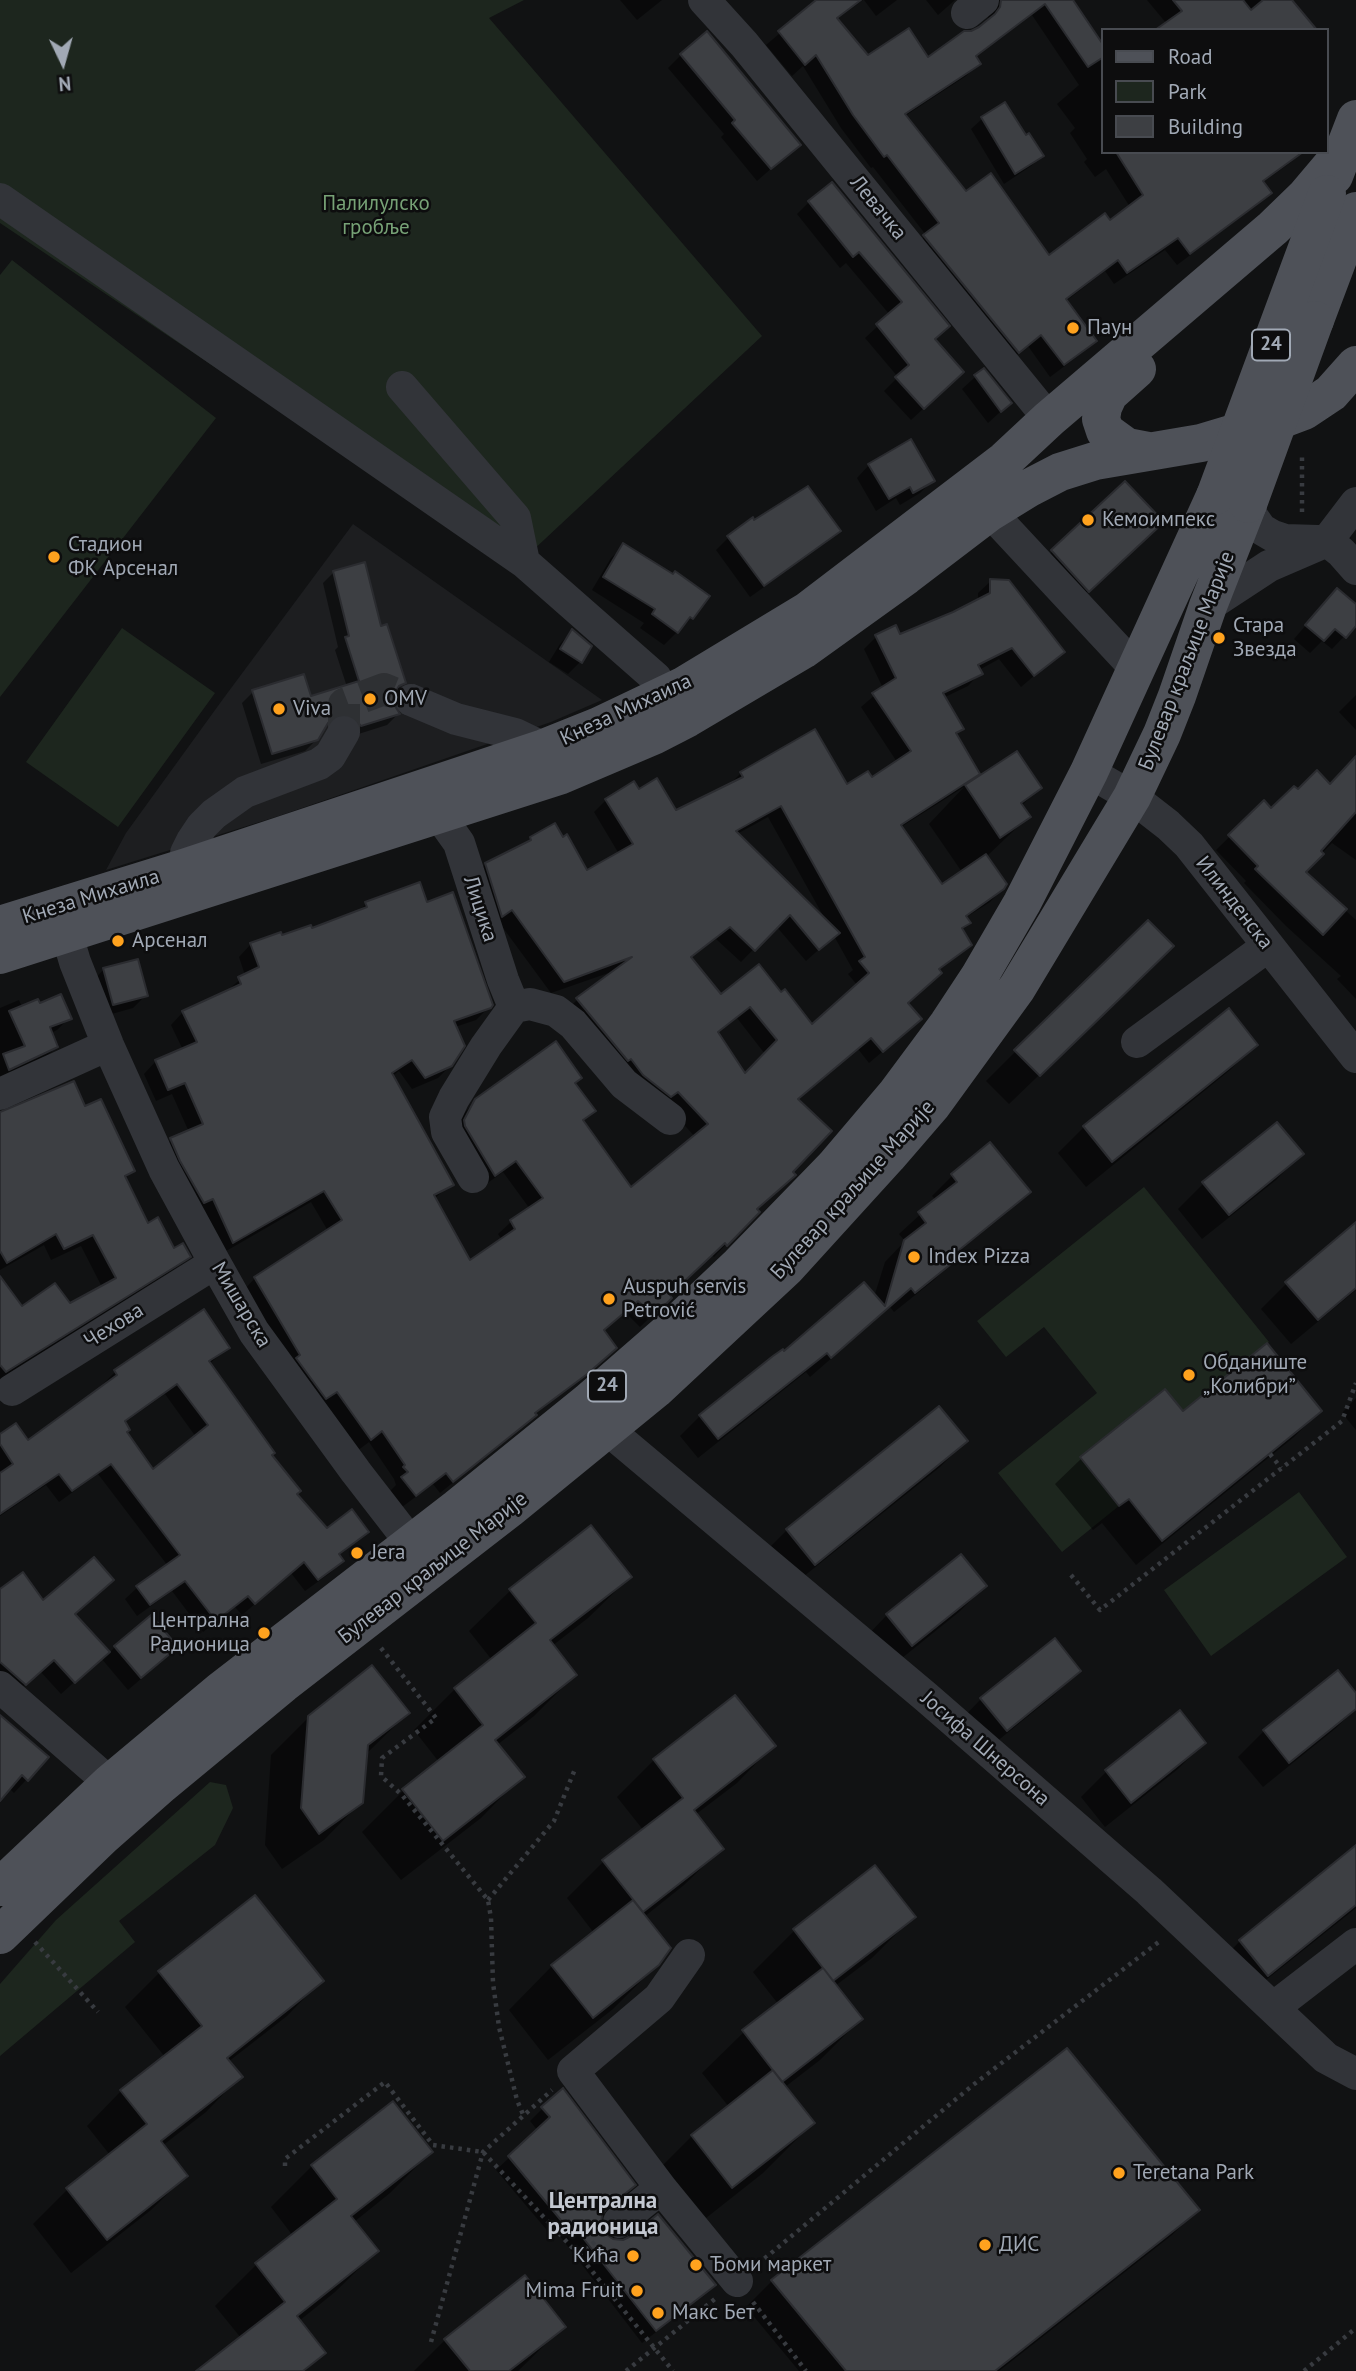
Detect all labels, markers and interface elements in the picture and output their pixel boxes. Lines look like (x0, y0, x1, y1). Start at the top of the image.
north arrow (28, 28, 98, 98)
legend (1100, 28, 1328, 154)
text: Road (1168, 43, 1212, 70)
text: N (58, 71, 72, 96)
text: Park (1168, 78, 1207, 105)
text: Building (1168, 113, 1243, 140)
street label: Левачка (844, 171, 912, 245)
park label: Палилулско гробље (322, 191, 430, 241)
place label: Паун (1087, 315, 1132, 341)
marker: Паун (1065, 320, 1081, 336)
road number: 24 (1252, 330, 1290, 360)
place label: Кемоимпекс (1102, 507, 1215, 533)
marker: Кемоимпекс (1080, 512, 1096, 528)
place label: Стадион ФК Арсенал (68, 532, 178, 582)
street label: Булевар краљице Марије (1134, 548, 1240, 774)
marker: Стадион ФК Арсенал (46, 549, 62, 565)
place label: Стара Звезда (1233, 613, 1297, 663)
marker: Стара Звезда (1211, 630, 1227, 646)
street label: Кнеза Михаила (556, 669, 696, 751)
place label: OMV (384, 686, 427, 712)
marker: OMV (362, 691, 378, 707)
place label: Viva (293, 696, 331, 722)
marker: Viva (271, 701, 287, 717)
street label: Илинденска (1190, 852, 1278, 954)
street label: Кнеза Михаила (19, 864, 163, 930)
street label: Лицика (458, 873, 502, 945)
place label: Арсенал (132, 928, 208, 954)
marker: Арсенал (110, 933, 126, 949)
street label: Булевар краљице Марије (766, 1095, 940, 1285)
place label: Index Pizza (928, 1244, 1030, 1270)
marker: Index Pizza (906, 1249, 922, 1265)
street label: Мишарска (206, 1258, 276, 1352)
place label: Auspuh servis Petrović (623, 1274, 746, 1324)
marker: Auspuh servis Petrović (601, 1291, 617, 1307)
street label: Чехова (80, 1298, 148, 1354)
place label: Обданиште „Колибри” (1203, 1350, 1307, 1400)
marker: Обданиште „Колибри” (1181, 1367, 1197, 1383)
road number: 24 (588, 1370, 626, 1402)
street label: Булевар краљице Марије (334, 1486, 532, 1650)
place label: Jera (371, 1540, 405, 1566)
marker: Jera (349, 1545, 365, 1561)
place label: Централна Радионица (150, 1608, 250, 1658)
marker: Централна Радионица (256, 1625, 272, 1641)
street label: Јосифа Шнерсона (915, 1686, 1055, 1812)
place label: Teretana Park (1133, 2160, 1254, 2186)
marker: Teretana Park (1111, 2165, 1127, 2181)
district label: Централна радионица (548, 2187, 658, 2241)
place label: ДИС (999, 2232, 1039, 2258)
marker: ДИС (977, 2237, 993, 2253)
place label: Кића (573, 2243, 619, 2269)
marker: Кића (625, 2248, 641, 2264)
place label: Ђоми маркет (710, 2252, 831, 2278)
marker: Ђоми маркет (688, 2257, 704, 2273)
place label: Mima Fruit (526, 2278, 623, 2304)
marker: Mima Fruit (629, 2283, 645, 2299)
place label: Макс Бет (672, 2300, 754, 2326)
marker: Макс Бет (650, 2305, 666, 2321)

